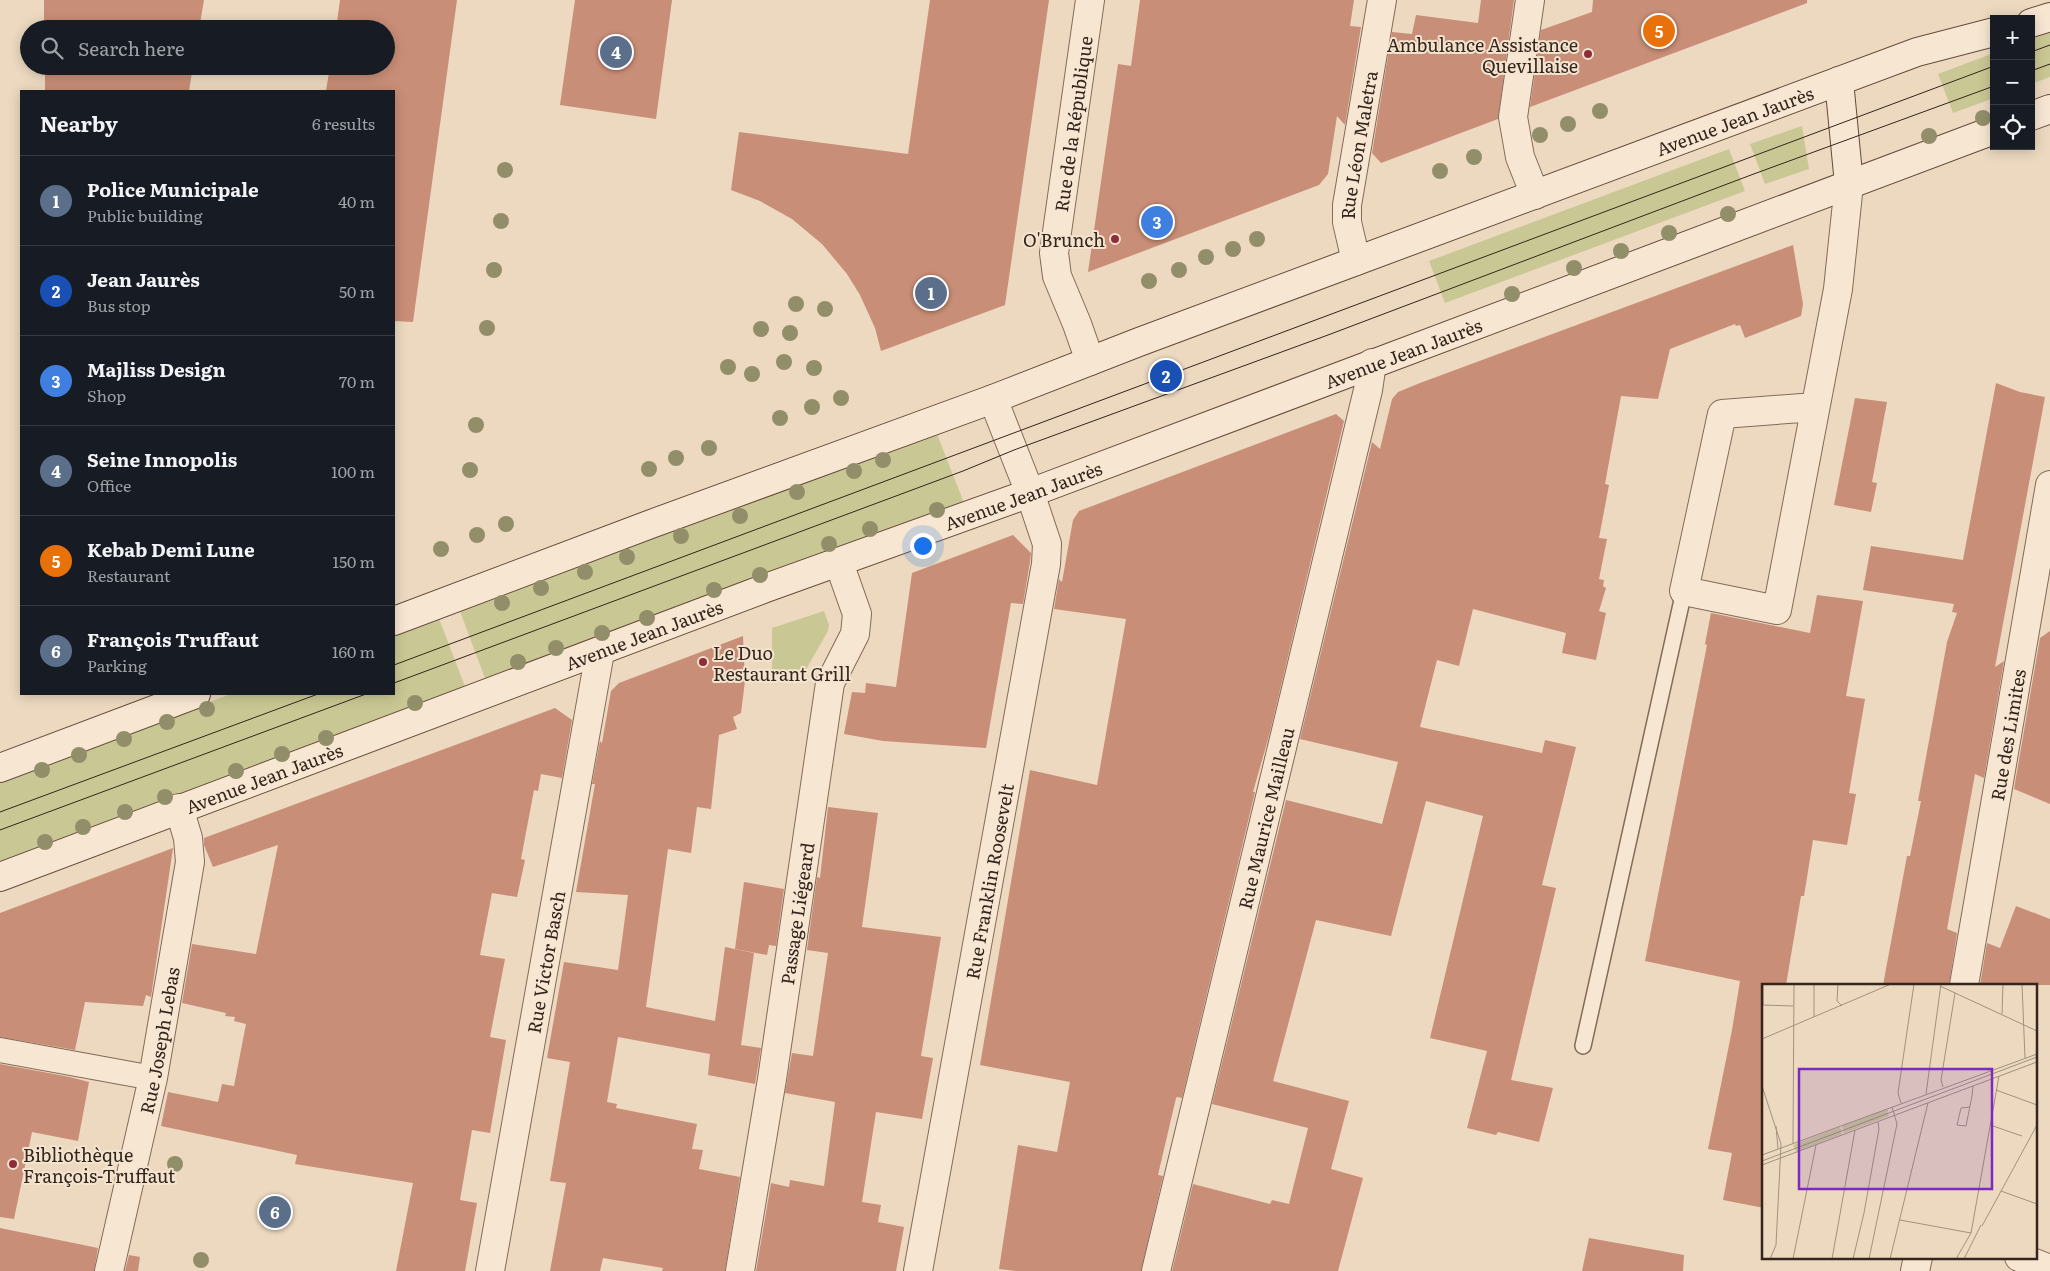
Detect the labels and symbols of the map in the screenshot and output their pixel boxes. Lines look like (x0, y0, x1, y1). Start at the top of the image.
pin: 5 (1643, 12, 1675, 50)
place label: Ambulance Assistance Quevillaise (1387, 31, 1578, 79)
pin: 4 (600, 33, 632, 71)
street label: Rue de la République (1047, 34, 1098, 214)
marker: Ambulance Assistance Quevillaise (1582, 48, 1594, 60)
street label: Rue Léon Maletra (1333, 68, 1383, 219)
street label: Avenue Jean Jaurès (1652, 78, 1817, 162)
pin: 3 (1141, 203, 1173, 241)
place label: O'Brunch (1023, 226, 1105, 253)
marker: O'Brunch (1109, 233, 1121, 245)
pin: 1 (915, 274, 947, 312)
street label: Avenue Jean Jaurès (1321, 311, 1486, 394)
pin: 2 (1150, 357, 1182, 395)
street label: Avenue Jean Jaurès (940, 454, 1106, 536)
your location (910, 533, 936, 559)
street label: Avenue Jean Jaurès (561, 592, 726, 676)
place label: Le Duo Restaurant Grill (713, 639, 851, 687)
marker: Le Duo Restaurant Grill (697, 656, 709, 668)
street label: Rue des Limites (1982, 667, 2032, 803)
street label: Rue Maurice Mailleau (1230, 724, 1300, 912)
street label: Avenue Jean Jaurès (181, 736, 346, 819)
street label: Rue Franklin Roosevelt (958, 780, 1020, 982)
street label: Passage Liégeard (772, 840, 820, 986)
street label: Rue Victor Basch (519, 888, 571, 1035)
street label: Rue Joseph Lebas (132, 965, 185, 1116)
inset map (1762, 984, 2038, 1258)
place label: Bibliothèque François-Truffaut (23, 1141, 176, 1189)
marker: Bibliothèque François-Truffaut (7, 1158, 19, 1170)
pin: 6 (259, 1193, 291, 1231)

